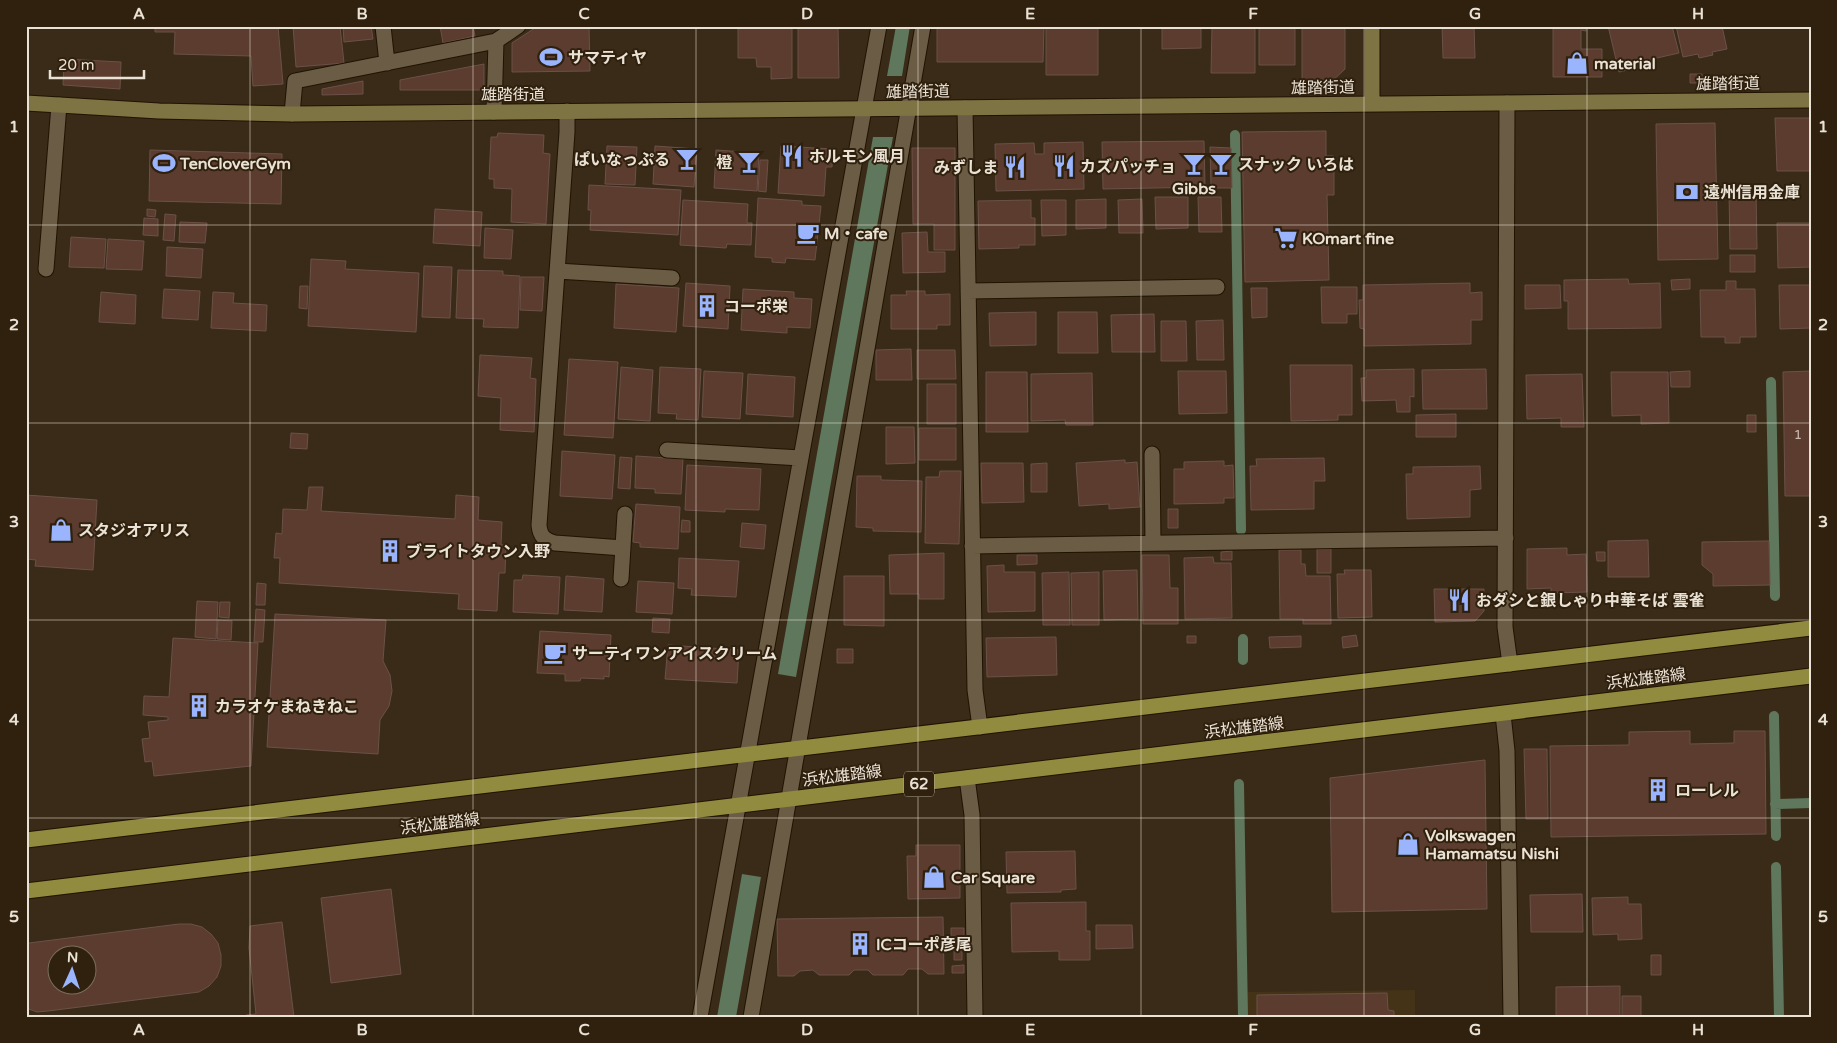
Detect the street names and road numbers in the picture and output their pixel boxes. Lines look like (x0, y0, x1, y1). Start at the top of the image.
street label: 雄踏街道 (1696, 73, 1760, 95)
street label: 雄踏街道 (1291, 77, 1355, 99)
street label: 雄踏街道 (886, 81, 950, 103)
street label: 雄踏街道 (481, 85, 545, 105)
street label: 浜松雄踏線 (1605, 664, 1687, 694)
street label: 浜松雄踏線 (1203, 713, 1285, 743)
street label: 浜松雄踏線 (801, 761, 883, 791)
road number: 62 (904, 772, 934, 796)
street label: 浜松雄踏線 (399, 809, 481, 839)

